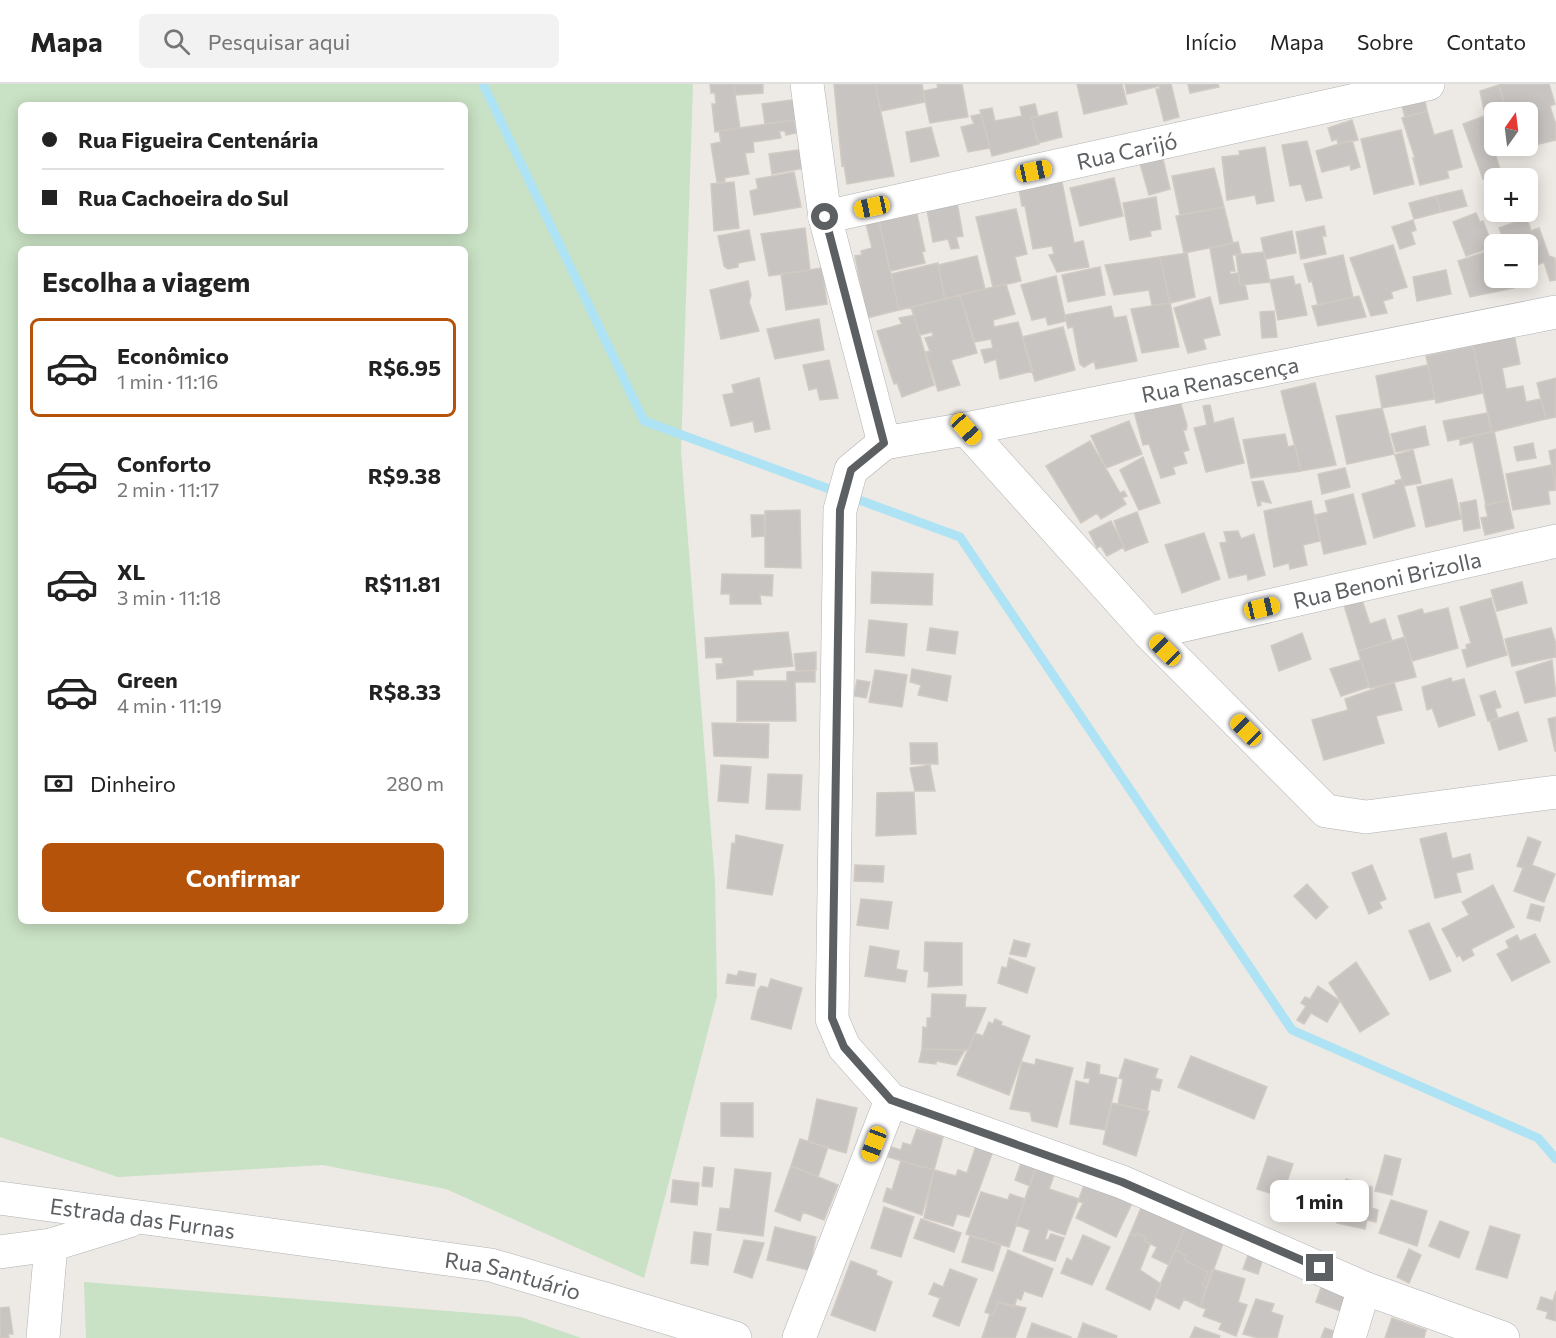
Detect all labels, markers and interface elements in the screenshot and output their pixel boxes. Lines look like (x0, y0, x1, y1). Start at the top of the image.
search box (139, 14, 559, 68)
text: Mapa (30, 24, 103, 58)
icon: search (160, 25, 193, 58)
text: Pesquisar aqui (208, 28, 350, 55)
text: Início (1185, 29, 1237, 54)
text: Mapa (1270, 29, 1324, 54)
text: Sobre (1357, 29, 1413, 54)
text: Contato (1446, 29, 1526, 54)
north arrow (1484, 102, 1538, 156)
map controls (1484, 102, 1538, 288)
text: Rua Figueira Centenária (78, 126, 318, 153)
street label: Rua Carijó (1074, 126, 1180, 175)
car (1015, 158, 1053, 184)
button: + (1484, 168, 1538, 222)
text: Rua Cachoeira do Sul (78, 184, 289, 211)
car (853, 194, 891, 220)
route start (811, 203, 838, 230)
button: − (1484, 234, 1538, 288)
text: Escolha a viagem (42, 265, 250, 298)
icon: car (45, 341, 99, 395)
text: Econômico (117, 342, 229, 369)
street label: Rua Renascença (1139, 350, 1301, 407)
text: R$6.95 (368, 354, 441, 381)
text: 1 min · 11:16 (117, 369, 218, 393)
car (947, 410, 985, 448)
icon: car (45, 449, 99, 503)
text: Conforto (117, 450, 211, 477)
text: R$9.38 (368, 462, 441, 489)
text: 2 min · 11:17 (117, 477, 219, 501)
street label: Rua Benoni Brizolla (1290, 545, 1484, 614)
icon: car (45, 557, 99, 611)
text: XL (117, 558, 145, 585)
text: R$11.81 (364, 570, 441, 597)
text: 3 min · 11:18 (117, 585, 221, 609)
car (1242, 595, 1282, 621)
car (1146, 631, 1184, 669)
icon: car (45, 665, 99, 719)
text: Green (117, 666, 178, 693)
text: R$8.33 (369, 678, 441, 705)
text: 4 min · 11:19 (117, 693, 222, 717)
car (1227, 711, 1265, 749)
icon: cash (42, 767, 75, 800)
text: Dinheiro (90, 770, 176, 797)
text: 280 m (386, 771, 444, 795)
button: Confirmar (42, 843, 444, 912)
car (859, 1124, 889, 1164)
callout: 1 min (1270, 1181, 1370, 1223)
text: 1 min (1296, 1189, 1343, 1213)
street label: Estrada das Furnas (48, 1191, 237, 1243)
street label: Rua Santuário (443, 1245, 584, 1305)
route end (1306, 1254, 1333, 1281)

